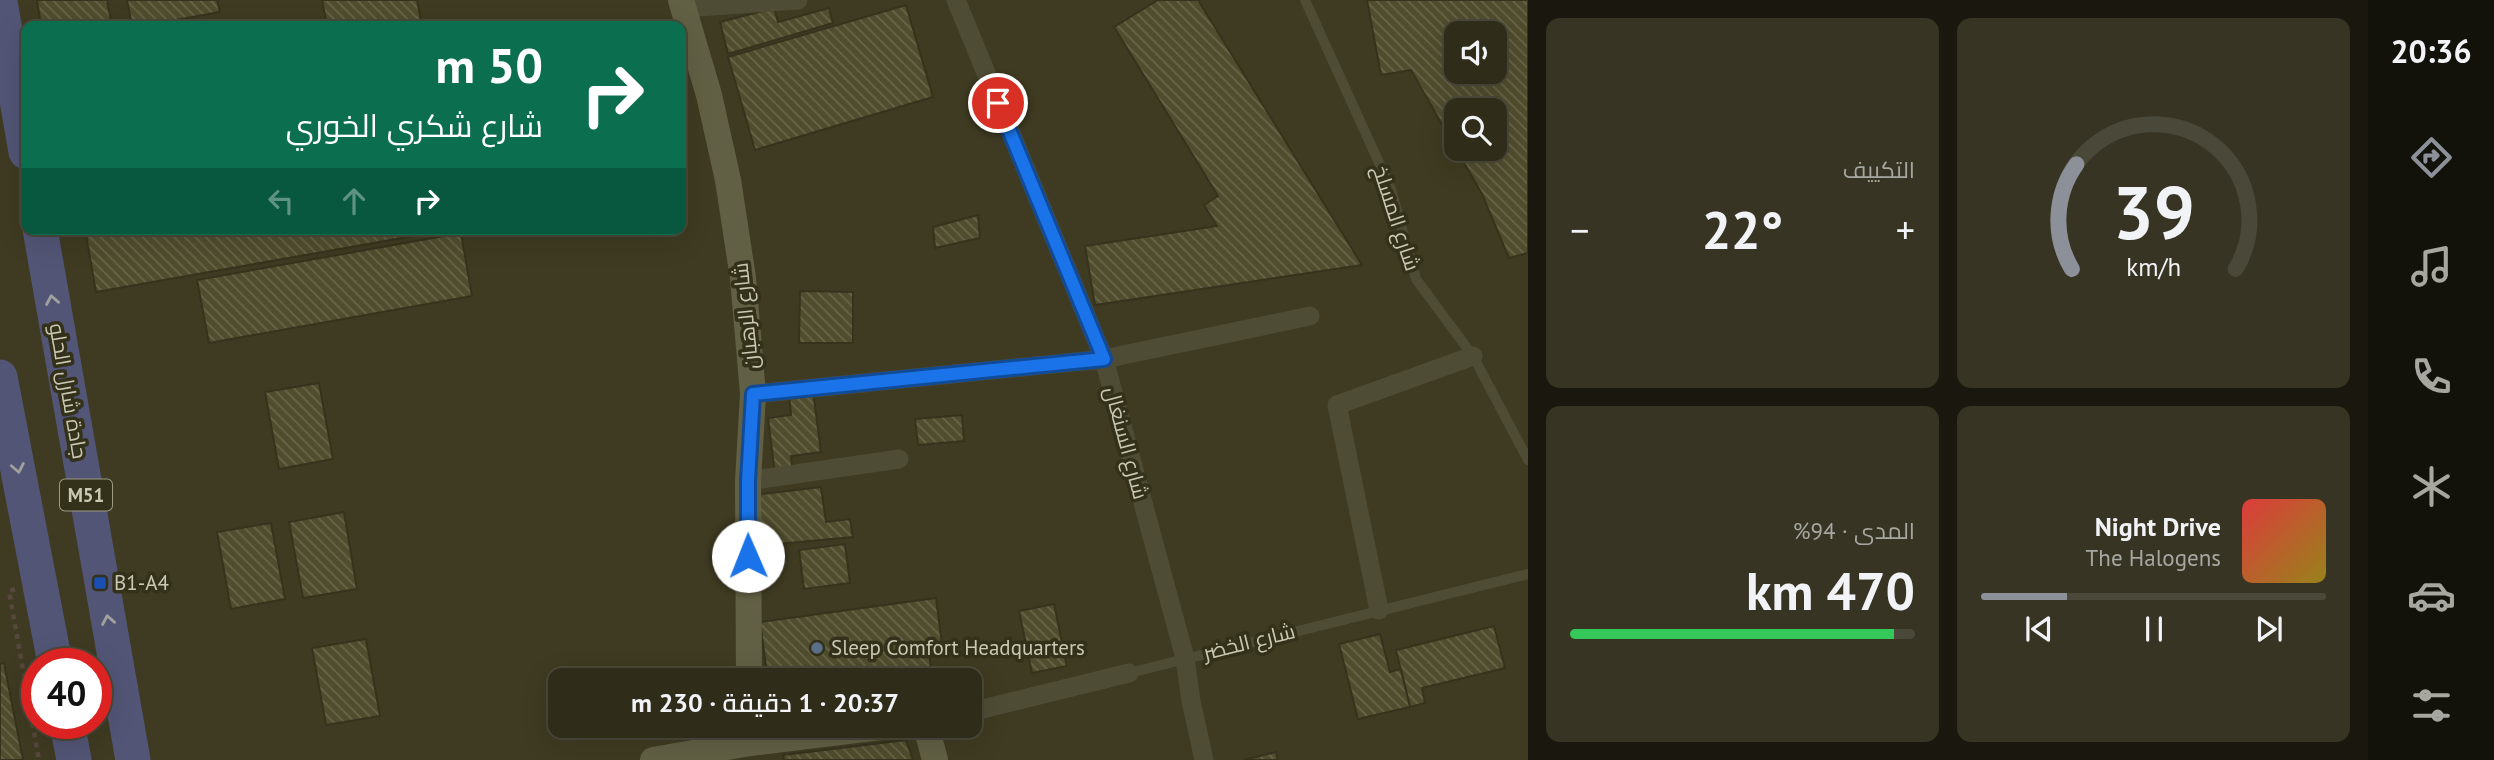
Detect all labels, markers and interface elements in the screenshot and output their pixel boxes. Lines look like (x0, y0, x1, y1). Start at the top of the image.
map controls (1444, 21, 1507, 161)
button: sound (1444, 21, 1507, 84)
text: 20:36 (2390, 30, 2472, 72)
text: 50 m (436, 33, 543, 97)
icon: right (567, 49, 658, 140)
pin (968, 73, 1028, 133)
icon: arrive (979, 84, 1017, 122)
button: search (1444, 98, 1507, 161)
text: شارع شكري الخوري (286, 104, 543, 146)
icon: directions (2407, 133, 2456, 182)
text: التكييف (1843, 155, 1915, 184)
street label: شارع المسلخ (1366, 162, 1426, 274)
text: 39 (2112, 165, 2195, 259)
icon: left (262, 182, 300, 220)
icon: ahead (335, 182, 373, 220)
icon: right (408, 182, 446, 220)
text: 22° (1702, 196, 1783, 263)
text: − (1570, 205, 1589, 254)
text: + (1896, 205, 1915, 254)
icon: music (2407, 242, 2456, 291)
text: km/h (2126, 251, 2181, 283)
street label: شارع الرهبان (726, 261, 766, 371)
one-way arrow (45, 294, 60, 306)
street label: جادة شارل الحلو (43, 321, 94, 461)
icon: phone (2407, 352, 2456, 401)
street label: شارع السنغال (1098, 384, 1154, 502)
one-way arrow (9, 462, 24, 474)
icon: climate (2407, 462, 2456, 511)
road number: M51 (60, 480, 112, 510)
text: Night Drive (2095, 510, 2221, 543)
text: المدى · 94% (1793, 516, 1915, 545)
position arrow (711, 519, 785, 593)
text: The Halogens (2086, 543, 2221, 572)
text: 470 km (1746, 557, 1915, 624)
place label: B1-A4 (114, 569, 169, 596)
icon: car (2407, 571, 2456, 620)
marker: B1-A4 (92, 575, 108, 591)
icon: previous (2020, 610, 2058, 648)
icon: pause (2135, 610, 2173, 648)
icon: next (2250, 610, 2288, 648)
one-way arrow (101, 614, 116, 626)
street label: شارع الخضر (1199, 617, 1298, 667)
place label: Sleep Comfort Headquarters (831, 634, 1085, 661)
marker: Sleep Comfort Headquarters (809, 640, 825, 656)
speed limit sign: 40 (21, 648, 112, 739)
icon: filters (2407, 681, 2456, 730)
text: 20:37 · 1 دقيقة · 230 m (631, 686, 899, 719)

